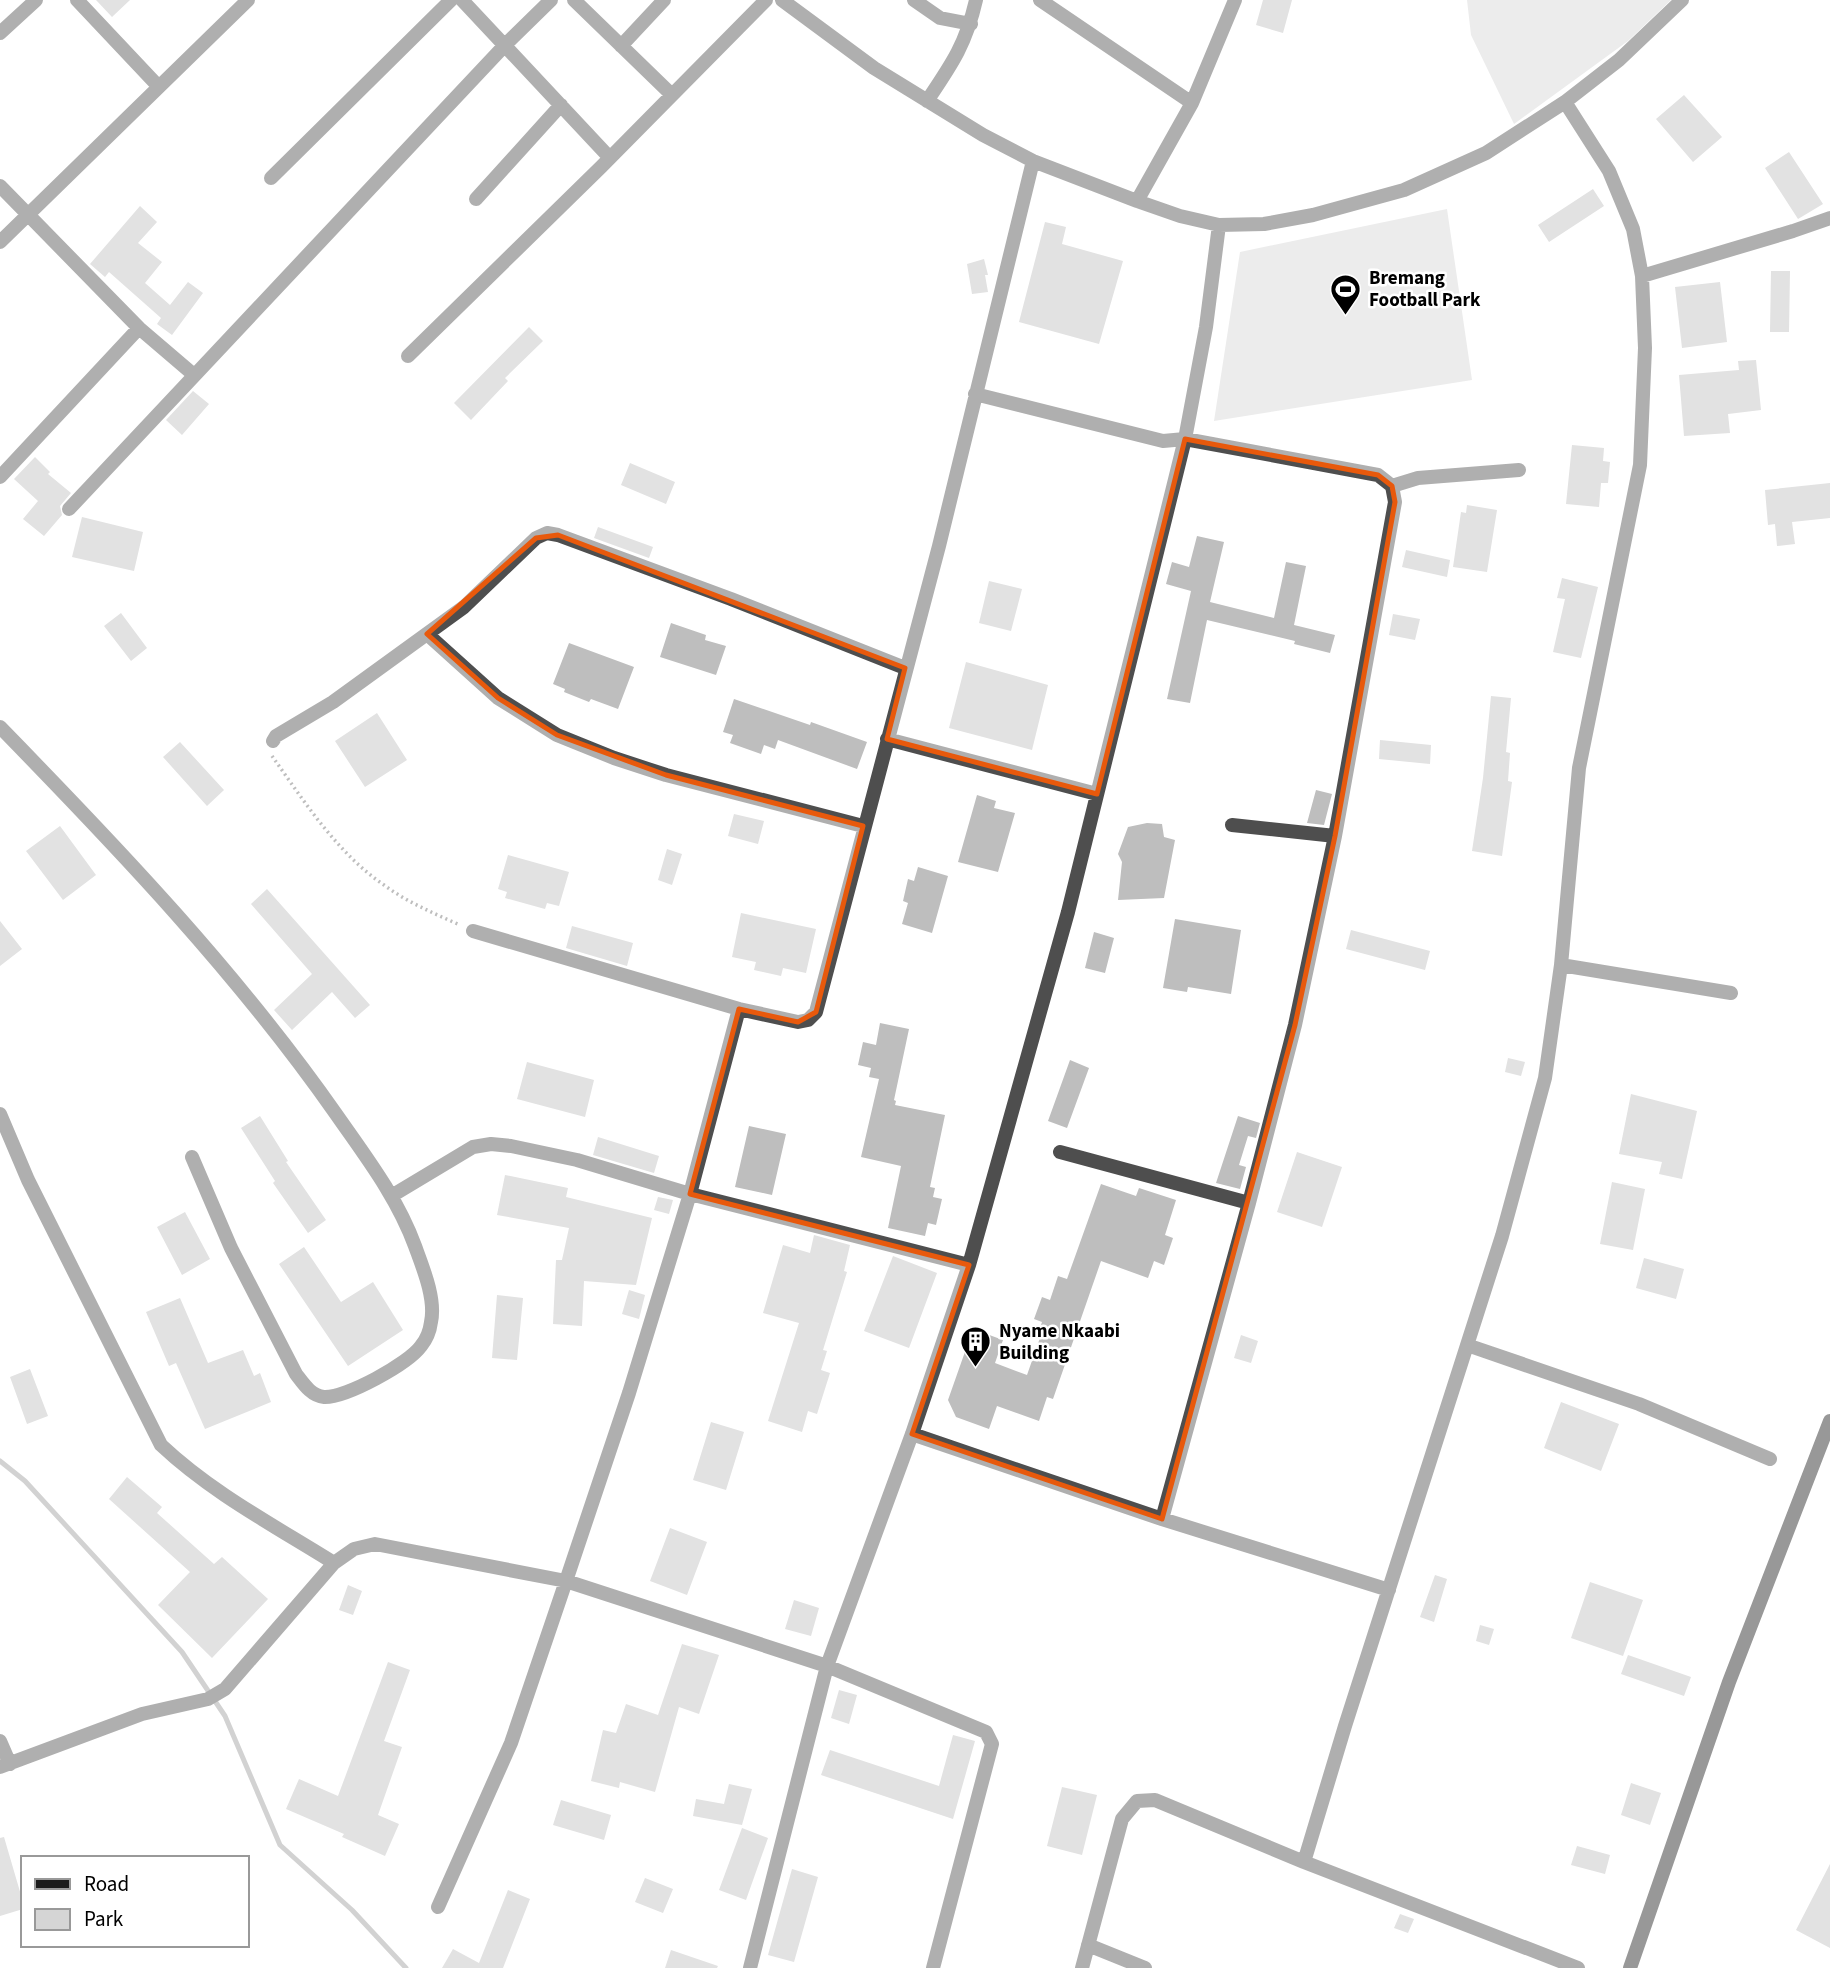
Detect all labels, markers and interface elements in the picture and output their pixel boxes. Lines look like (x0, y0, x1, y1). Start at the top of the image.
place label: Bremang Football Park (1369, 265, 1481, 314)
sports icon: Bremang Football Park (1329, 272, 1363, 316)
place label: Nyame Nkaabi Building (999, 1318, 1120, 1367)
building icon: Nyame Nkaabi Building (959, 1325, 993, 1369)
legend (21, 1856, 248, 1947)
text: Road (84, 1869, 129, 1899)
text: Park (84, 1904, 124, 1934)

